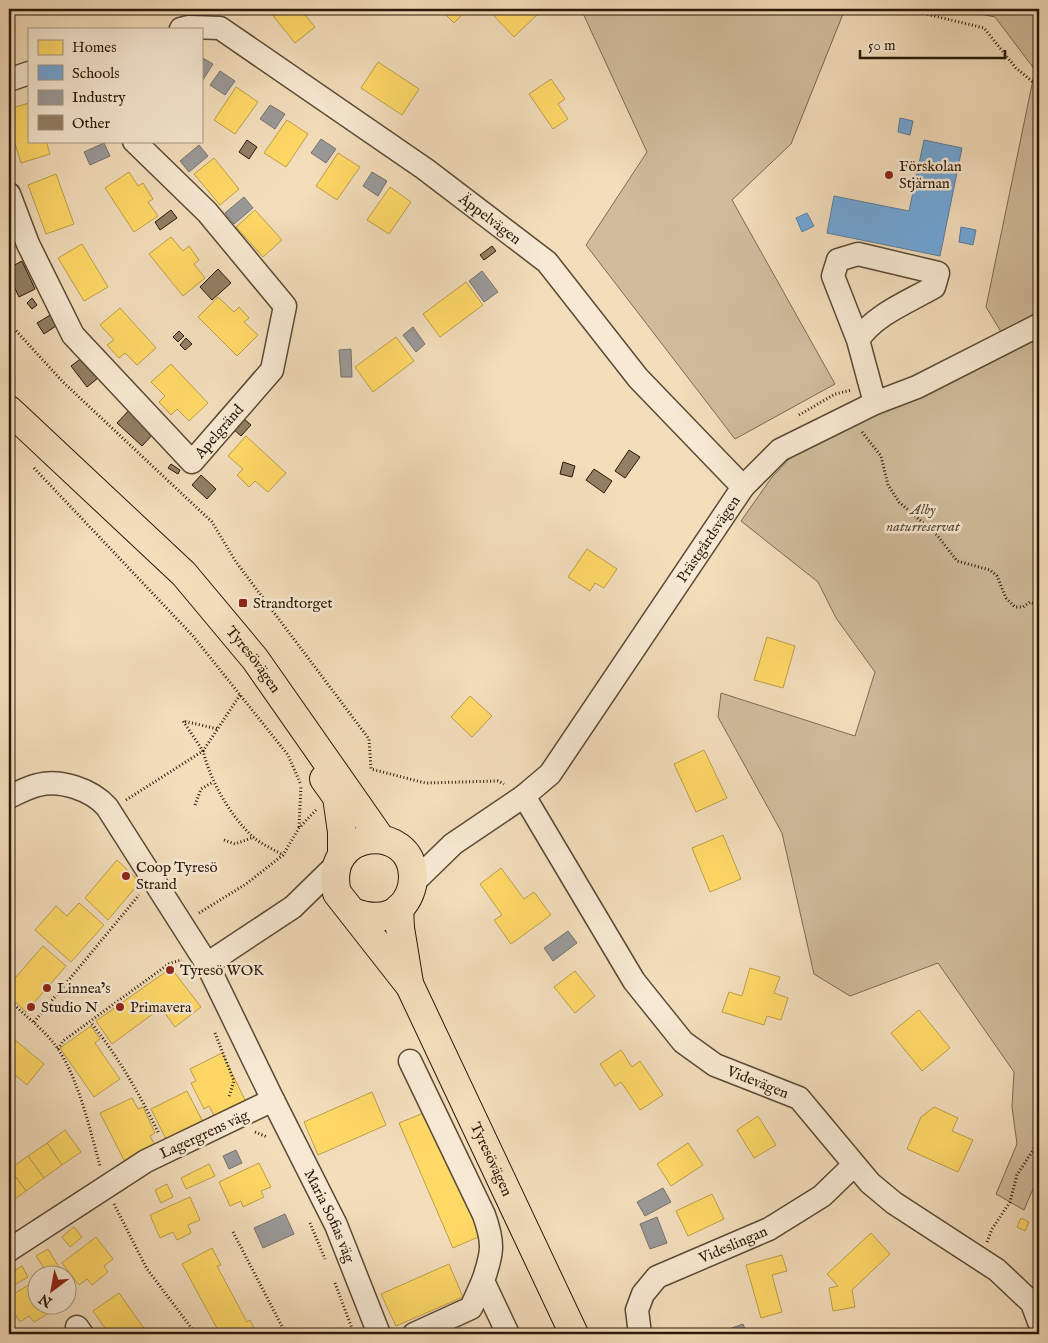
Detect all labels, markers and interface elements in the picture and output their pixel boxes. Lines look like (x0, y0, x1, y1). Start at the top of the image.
legend (28, 28, 202, 142)
scale bar (860, 28, 1006, 60)
text: 50 m (868, 36, 896, 55)
text: Homes (72, 38, 116, 57)
text: Schools (72, 64, 120, 83)
text: Industry (72, 88, 126, 107)
text: Other (72, 114, 110, 133)
place label: Förskolan Stjärnan (899, 157, 962, 193)
marker: Förskolan Stjärnan (883, 169, 895, 181)
street label: Äppelvägen (454, 189, 525, 249)
street label: Apelgränd (190, 400, 249, 463)
street label: Prästgårdsvägen (673, 492, 745, 586)
park label: Alby naturreservat (886, 500, 961, 536)
place label: Strandtorget (253, 594, 333, 613)
marker: Strandtorget (237, 597, 249, 609)
street label: Tyresövägen (222, 622, 285, 697)
place label: Coop Tyresö Strand (136, 858, 218, 894)
marker: Coop Tyresö Strand (120, 870, 132, 882)
place label: Tyresö WOK (180, 961, 264, 980)
marker: Tyresö WOK (164, 964, 176, 976)
place label: Linnea’s (57, 979, 111, 998)
marker: Linnea’s (41, 982, 53, 994)
place label: Studio N (41, 998, 98, 1017)
place label: Primavera (130, 998, 192, 1017)
marker: Studio N (25, 1001, 37, 1013)
marker: Primavera (114, 1001, 126, 1013)
street label: Videvägen (723, 1061, 791, 1103)
street label: Lagergrens väg (157, 1105, 252, 1163)
street label: Tyresövägen (466, 1119, 517, 1199)
street label: Maria Sofias väg (299, 1166, 359, 1266)
street label: Videslingan (695, 1222, 770, 1268)
north arrow (28, 1266, 78, 1316)
text: N (36, 1289, 56, 1312)

